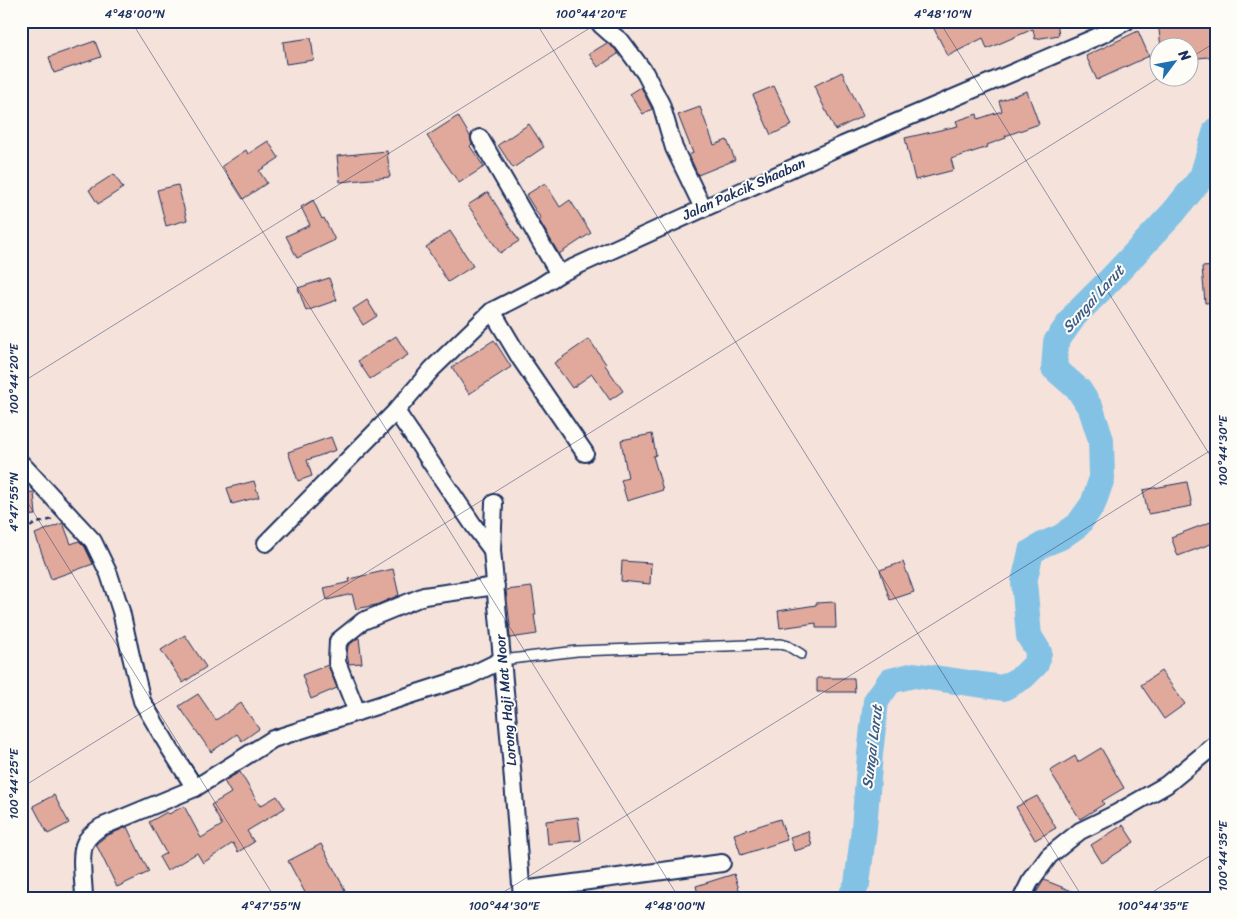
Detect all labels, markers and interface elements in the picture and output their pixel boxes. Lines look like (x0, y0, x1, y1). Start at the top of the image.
text: 4°48'00"N (105, 3, 166, 25)
text: 100°44'20"E (555, 3, 628, 25)
text: 4°48'10"N (914, 3, 973, 25)
north arrow (1150, 38, 1200, 88)
text: N (1171, 44, 1198, 66)
street label: Jalan Pakcik Shaaban (677, 150, 810, 228)
water label: Sungai Larut (1055, 258, 1132, 339)
text: 100°44'20"E (3, 342, 25, 415)
text: 100°44'30"E (1212, 414, 1234, 486)
text: 4°47'55"N (3, 472, 25, 532)
street label: Lorong Haji Mat Noor (488, 632, 524, 767)
water label: Sungai Larut (854, 702, 890, 790)
text: 100°44'25"E (3, 747, 25, 819)
text: 100°44'35"E (1212, 819, 1234, 891)
text: 4°47'55"N (241, 895, 301, 917)
text: 100°44'30"E (469, 895, 541, 917)
text: 4°48'00"N (645, 895, 706, 917)
text: 100°44'35"E (1118, 895, 1190, 917)

